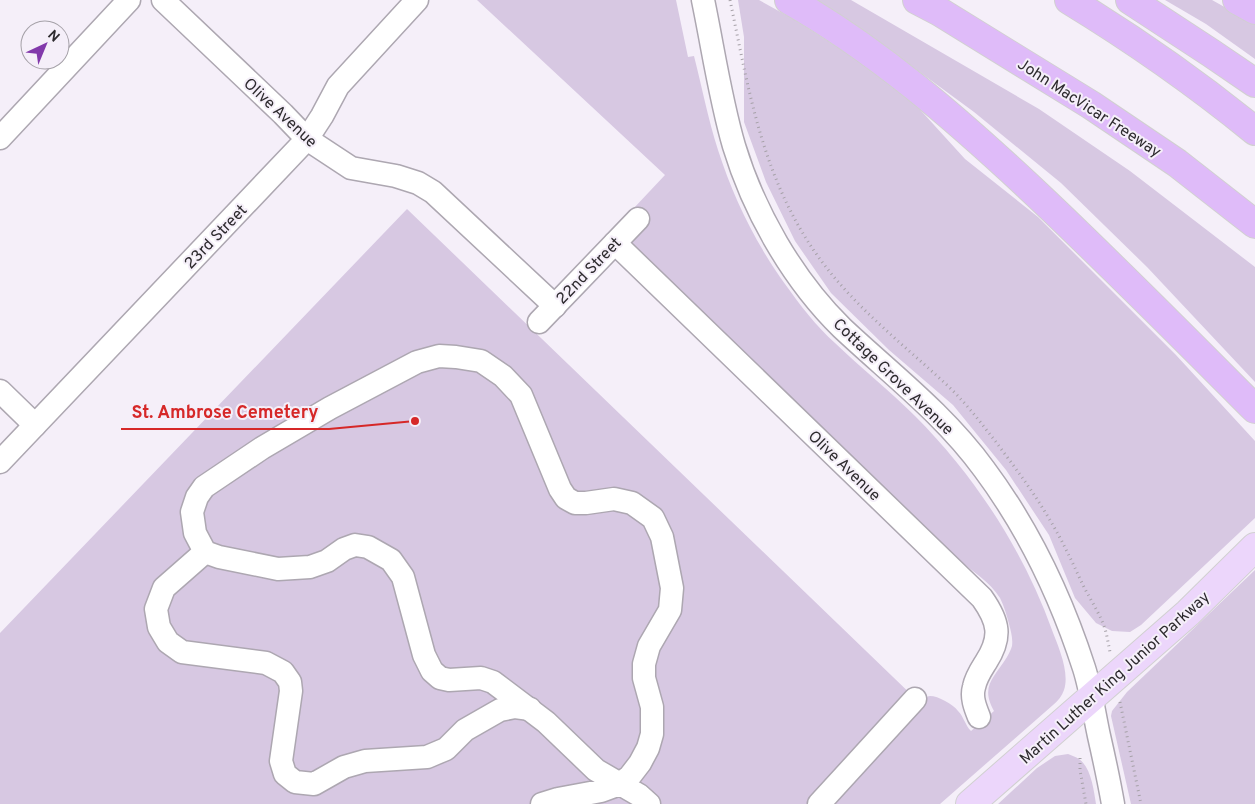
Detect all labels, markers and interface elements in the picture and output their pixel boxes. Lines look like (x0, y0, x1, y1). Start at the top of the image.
north arrow (20, 20, 70, 70)
text: N (43, 27, 63, 46)
street label: John MacVicar Freeway (1013, 55, 1165, 163)
street label: Olive Avenue (239, 74, 321, 153)
street label: 23rd Street (181, 201, 252, 274)
street label: 22nd Street (552, 234, 626, 309)
street label: Cottage Grove Avenue (828, 315, 957, 440)
callout: St. Ambrose Cemetery (121, 396, 329, 429)
text: St. Ambrose Cemetery (131, 402, 319, 425)
street label: Olive Avenue (803, 427, 884, 506)
street label: Martin Luther King Junior Parkway (1016, 588, 1215, 769)

